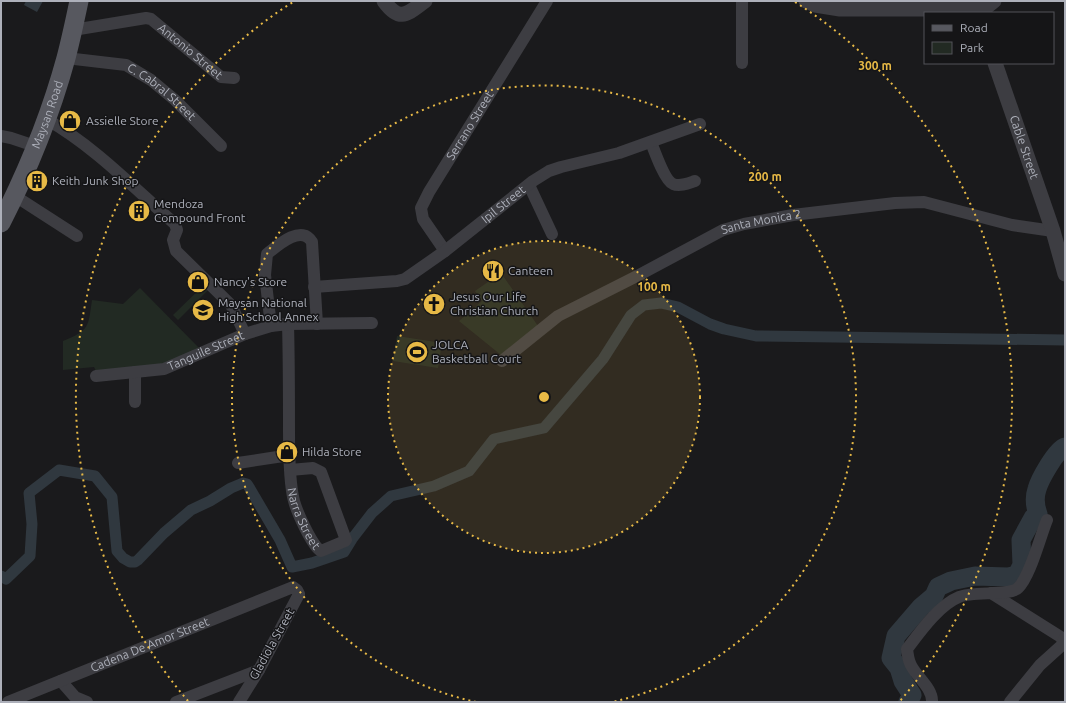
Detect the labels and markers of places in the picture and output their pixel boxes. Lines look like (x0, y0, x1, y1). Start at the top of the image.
shop icon: Assielle Store (57, 108, 83, 134)
place label: Assielle Store (86, 114, 159, 127)
building icon: Keith Junk Shop (24, 168, 50, 194)
place label: Keith Junk Shop (52, 174, 139, 187)
place label: Mendoza Compound Front (154, 197, 246, 224)
building icon: Mendoza Compound Front (126, 198, 152, 224)
restaurant icon: Canteen (480, 258, 506, 284)
place label: Canteen (508, 264, 553, 277)
shop icon: Nancy's Store (185, 269, 211, 295)
place label: Nancy's Store (214, 275, 287, 288)
place label: Jesus Our Life Christian Church (450, 290, 538, 317)
church icon: Jesus Our Life Christian Church (421, 291, 447, 317)
place label: Maysan National High School Annex (218, 296, 319, 323)
school or university icon: Maysan National High School Annex (190, 297, 216, 323)
place label: JOLCA Basketball Court (432, 338, 521, 365)
sports icon: JOLCA Basketball Court (404, 339, 430, 365)
centre of rings (537, 390, 551, 404)
shop icon: Hilda Store (274, 439, 300, 465)
place label: Hilda Store (302, 445, 362, 458)

